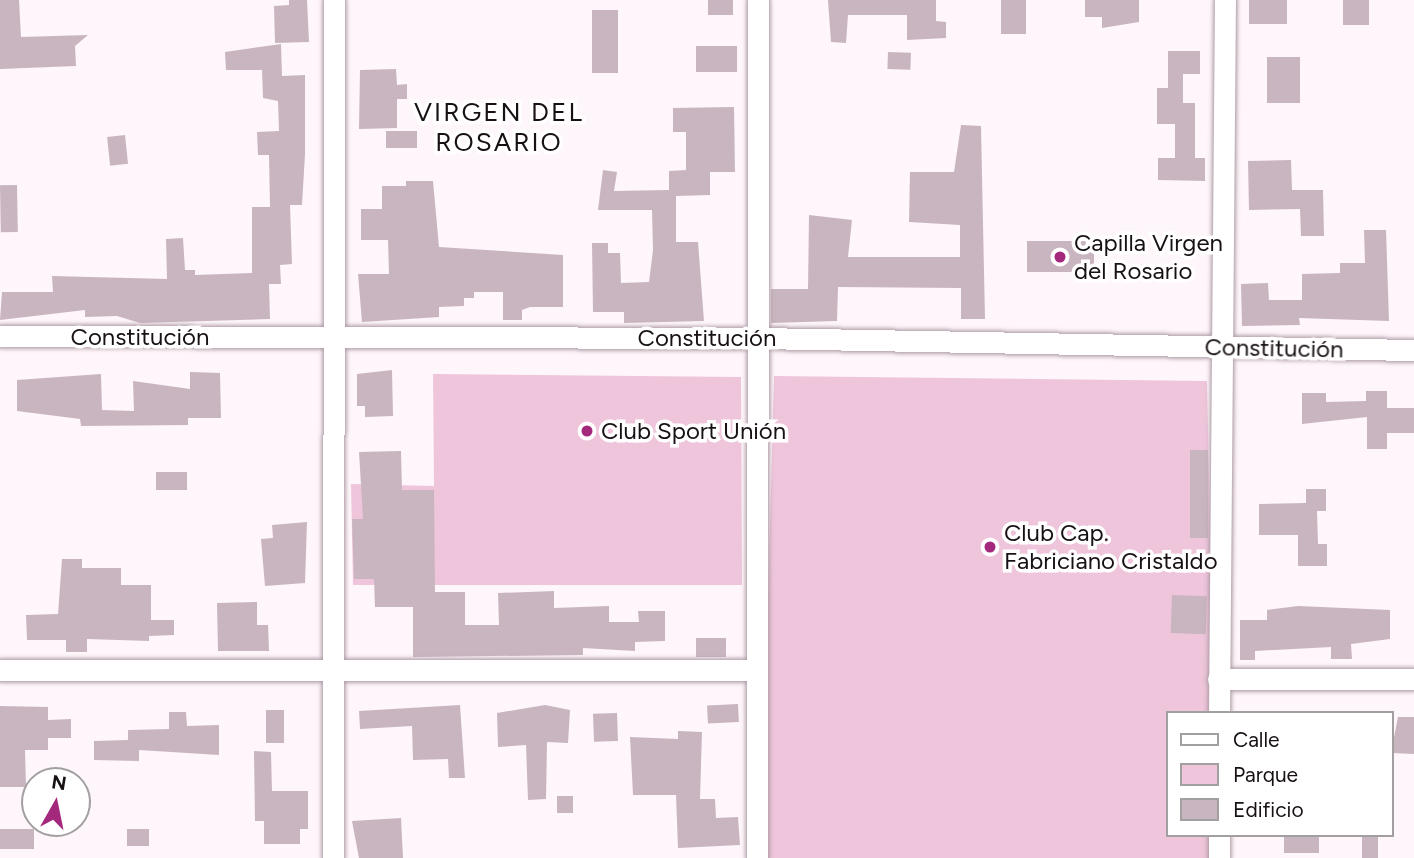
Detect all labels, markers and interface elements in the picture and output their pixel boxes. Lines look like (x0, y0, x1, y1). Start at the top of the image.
district label: VIRGEN DEL ROSARIO (415, 97, 583, 158)
place label: Capilla Virgen del Rosario (1074, 229, 1223, 285)
marker: Capilla Virgen del Rosario (1052, 249, 1068, 265)
street label: Constitución (71, 323, 209, 351)
street label: Constitución (638, 324, 776, 352)
street label: Constitución (1204, 332, 1344, 364)
place label: Club Sport Unión (601, 417, 786, 445)
marker: Club Sport Unión (579, 423, 595, 439)
place label: Club Cap. Fabriciano Cristaldo (1004, 519, 1218, 575)
marker: Club Cap. Fabriciano Cristaldo (982, 539, 998, 555)
legend (1166, 711, 1393, 837)
text: Calle (1233, 727, 1280, 752)
text: Parque (1233, 762, 1298, 787)
north arrow (21, 767, 91, 837)
text: N (50, 770, 68, 795)
text: Edificio (1233, 797, 1304, 822)

